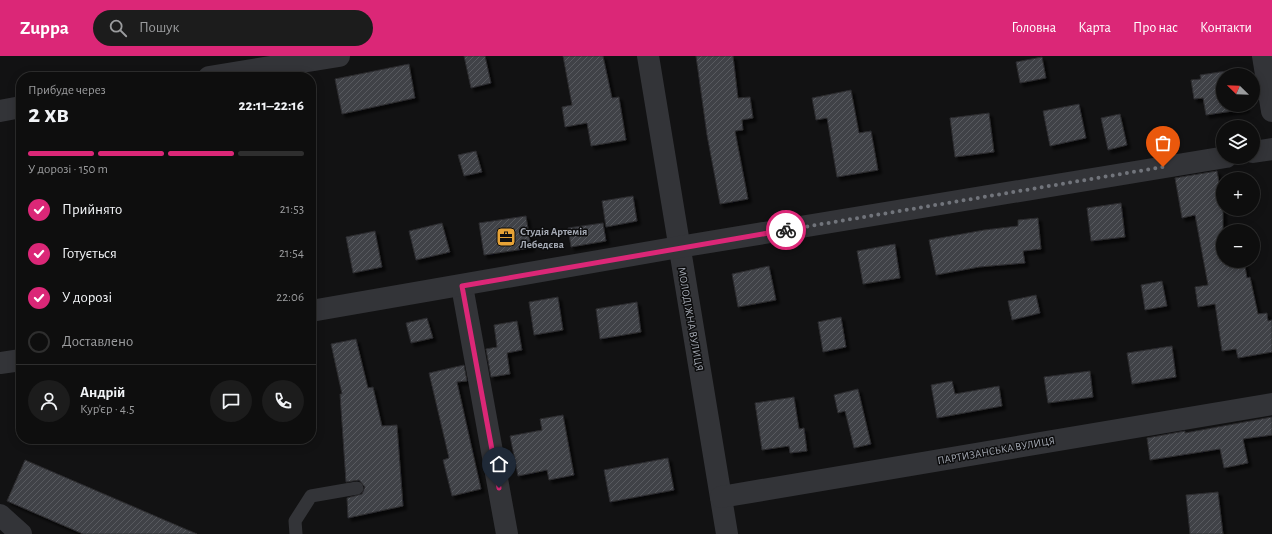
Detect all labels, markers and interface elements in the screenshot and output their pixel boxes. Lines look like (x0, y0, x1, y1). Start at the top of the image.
search box (93, 10, 373, 46)
icon: search (107, 17, 129, 39)
text: Zuppa (20, 19, 69, 38)
text: Пошук (139, 20, 179, 35)
text: Головна (1011, 21, 1056, 35)
text: Карта (1078, 21, 1111, 35)
text: Про нас (1133, 21, 1178, 35)
text: Контакти (1200, 21, 1252, 35)
north arrow (1216, 68, 1260, 112)
map controls (1216, 68, 1260, 268)
text: Прибуде через (28, 84, 106, 97)
text: 22:11–22:16 (239, 98, 304, 113)
text: 2 хв (28, 101, 69, 127)
button: layers (1216, 120, 1260, 164)
pin (1146, 126, 1180, 167)
icon: bag (1152, 132, 1174, 154)
text: У дорозі · 150 m (28, 163, 108, 176)
button: + (1216, 172, 1260, 216)
icon: check (28, 199, 50, 221)
text: Прийнято (62, 202, 122, 217)
text: 21:53 (280, 203, 304, 216)
courier (766, 210, 806, 250)
icon: bike (775, 219, 797, 241)
button: − (1216, 224, 1260, 268)
office icon: Студія Артемія Лебедєва (495, 226, 517, 248)
place label: Студія Артемія Лебедєва (520, 226, 587, 250)
icon: check (28, 243, 50, 265)
text: Готується (62, 246, 117, 261)
text: 21:54 (279, 247, 304, 260)
street label: МОЛОДІЖНА ВУЛИЦЯ (676, 266, 705, 372)
icon: check (28, 287, 50, 309)
text: У дорозі (62, 290, 112, 305)
text: 22:06 (276, 291, 304, 304)
text: Доставлено (62, 334, 133, 349)
button: person (28, 380, 70, 422)
button: chat (210, 380, 252, 422)
button: phone (262, 380, 304, 422)
text: Андрій (80, 385, 125, 400)
text: Кур’єр · 4.5 (80, 403, 135, 416)
street label: ПАРТИЗАНСЬКА ВУЛИЦЯ (936, 435, 1056, 466)
pin (482, 447, 516, 488)
icon: home (488, 453, 510, 475)

